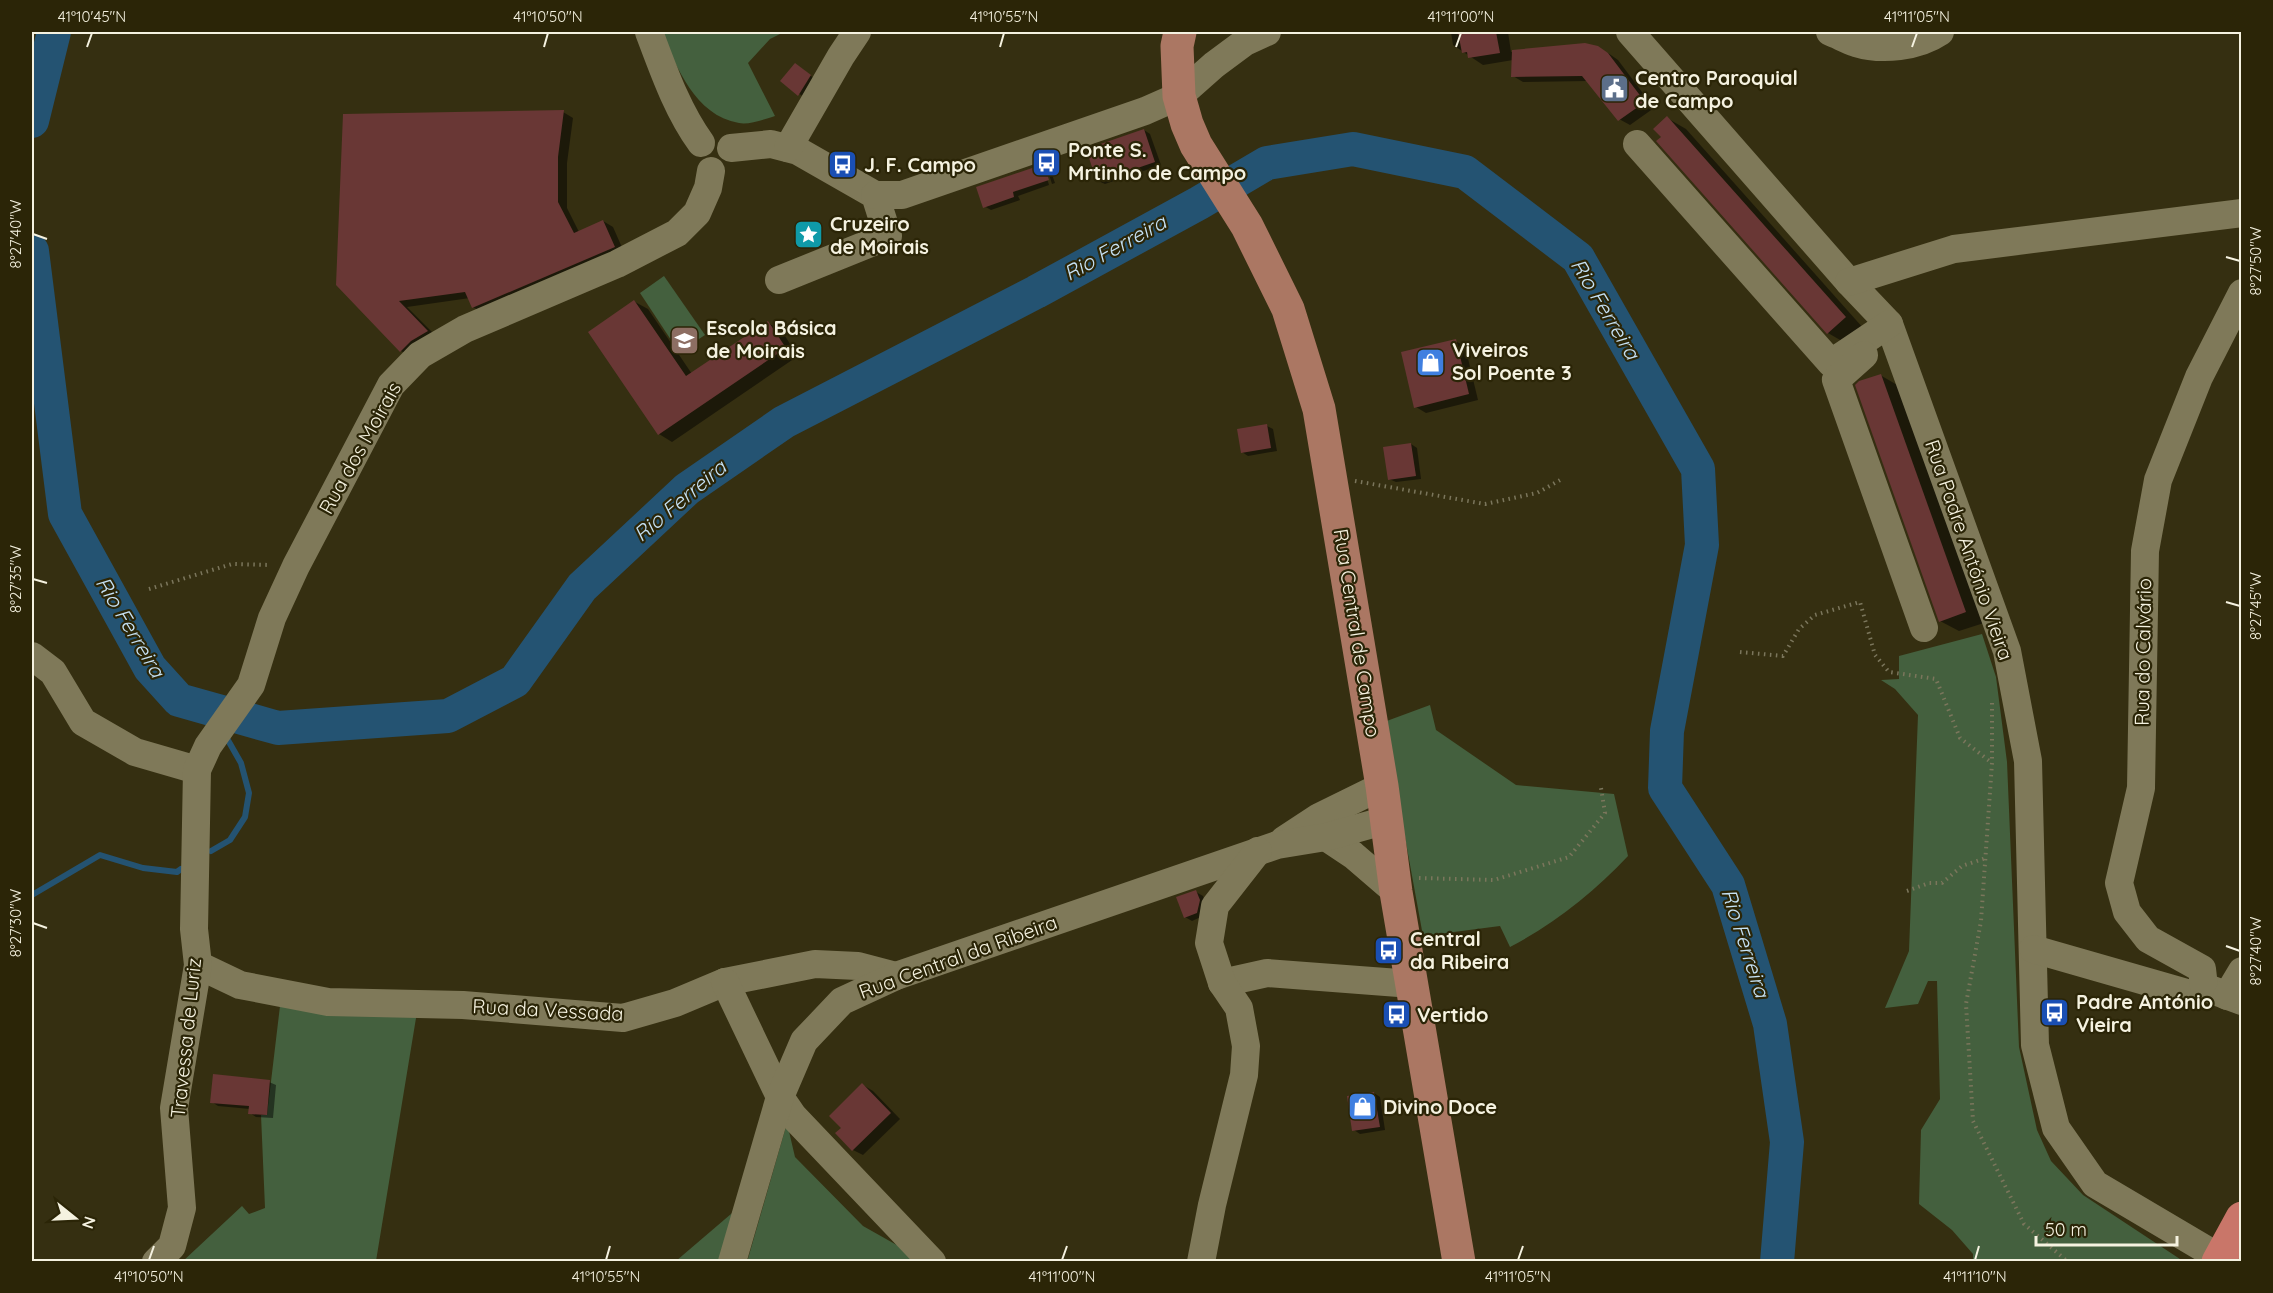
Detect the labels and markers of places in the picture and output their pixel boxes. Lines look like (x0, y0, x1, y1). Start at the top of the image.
place label: Centro Paroquial de Campo (1635, 65, 1798, 113)
public building icon: Centro Paroquial de Campo (1598, 73, 1630, 105)
place label: Ponte S. Mrtinho de Campo (1068, 137, 1246, 185)
bus stop icon: Ponte S. Mrtinho de Campo (1031, 146, 1063, 178)
bus stop icon: J. F. Campo (827, 149, 859, 181)
place label: J. F. Campo (864, 152, 976, 177)
place label: Cruzeiro de Moirais (830, 211, 929, 259)
place icon: Cruzeiro de Moirais (793, 219, 825, 251)
place label: Escola Básica de Moirais (706, 315, 837, 363)
school or university icon: Escola Básica de Moirais (669, 324, 701, 356)
place label: Viveiros Sol Poente 3 (1452, 337, 1572, 385)
shop icon: Viveiros Sol Poente 3 (1415, 346, 1447, 378)
place label: Central da Ribeira (1410, 926, 1509, 974)
bus stop icon: Central da Ribeira (1373, 934, 1405, 966)
place label: Padre António Vieira (2076, 989, 2213, 1037)
bus stop icon: Padre António Vieira (2039, 997, 2071, 1029)
bus stop icon: Vertido (1380, 999, 1412, 1031)
place label: Vertido (1417, 1002, 1489, 1027)
shop icon: Divino Doce (1346, 1091, 1378, 1123)
place label: Divino Doce (1383, 1094, 1497, 1119)

